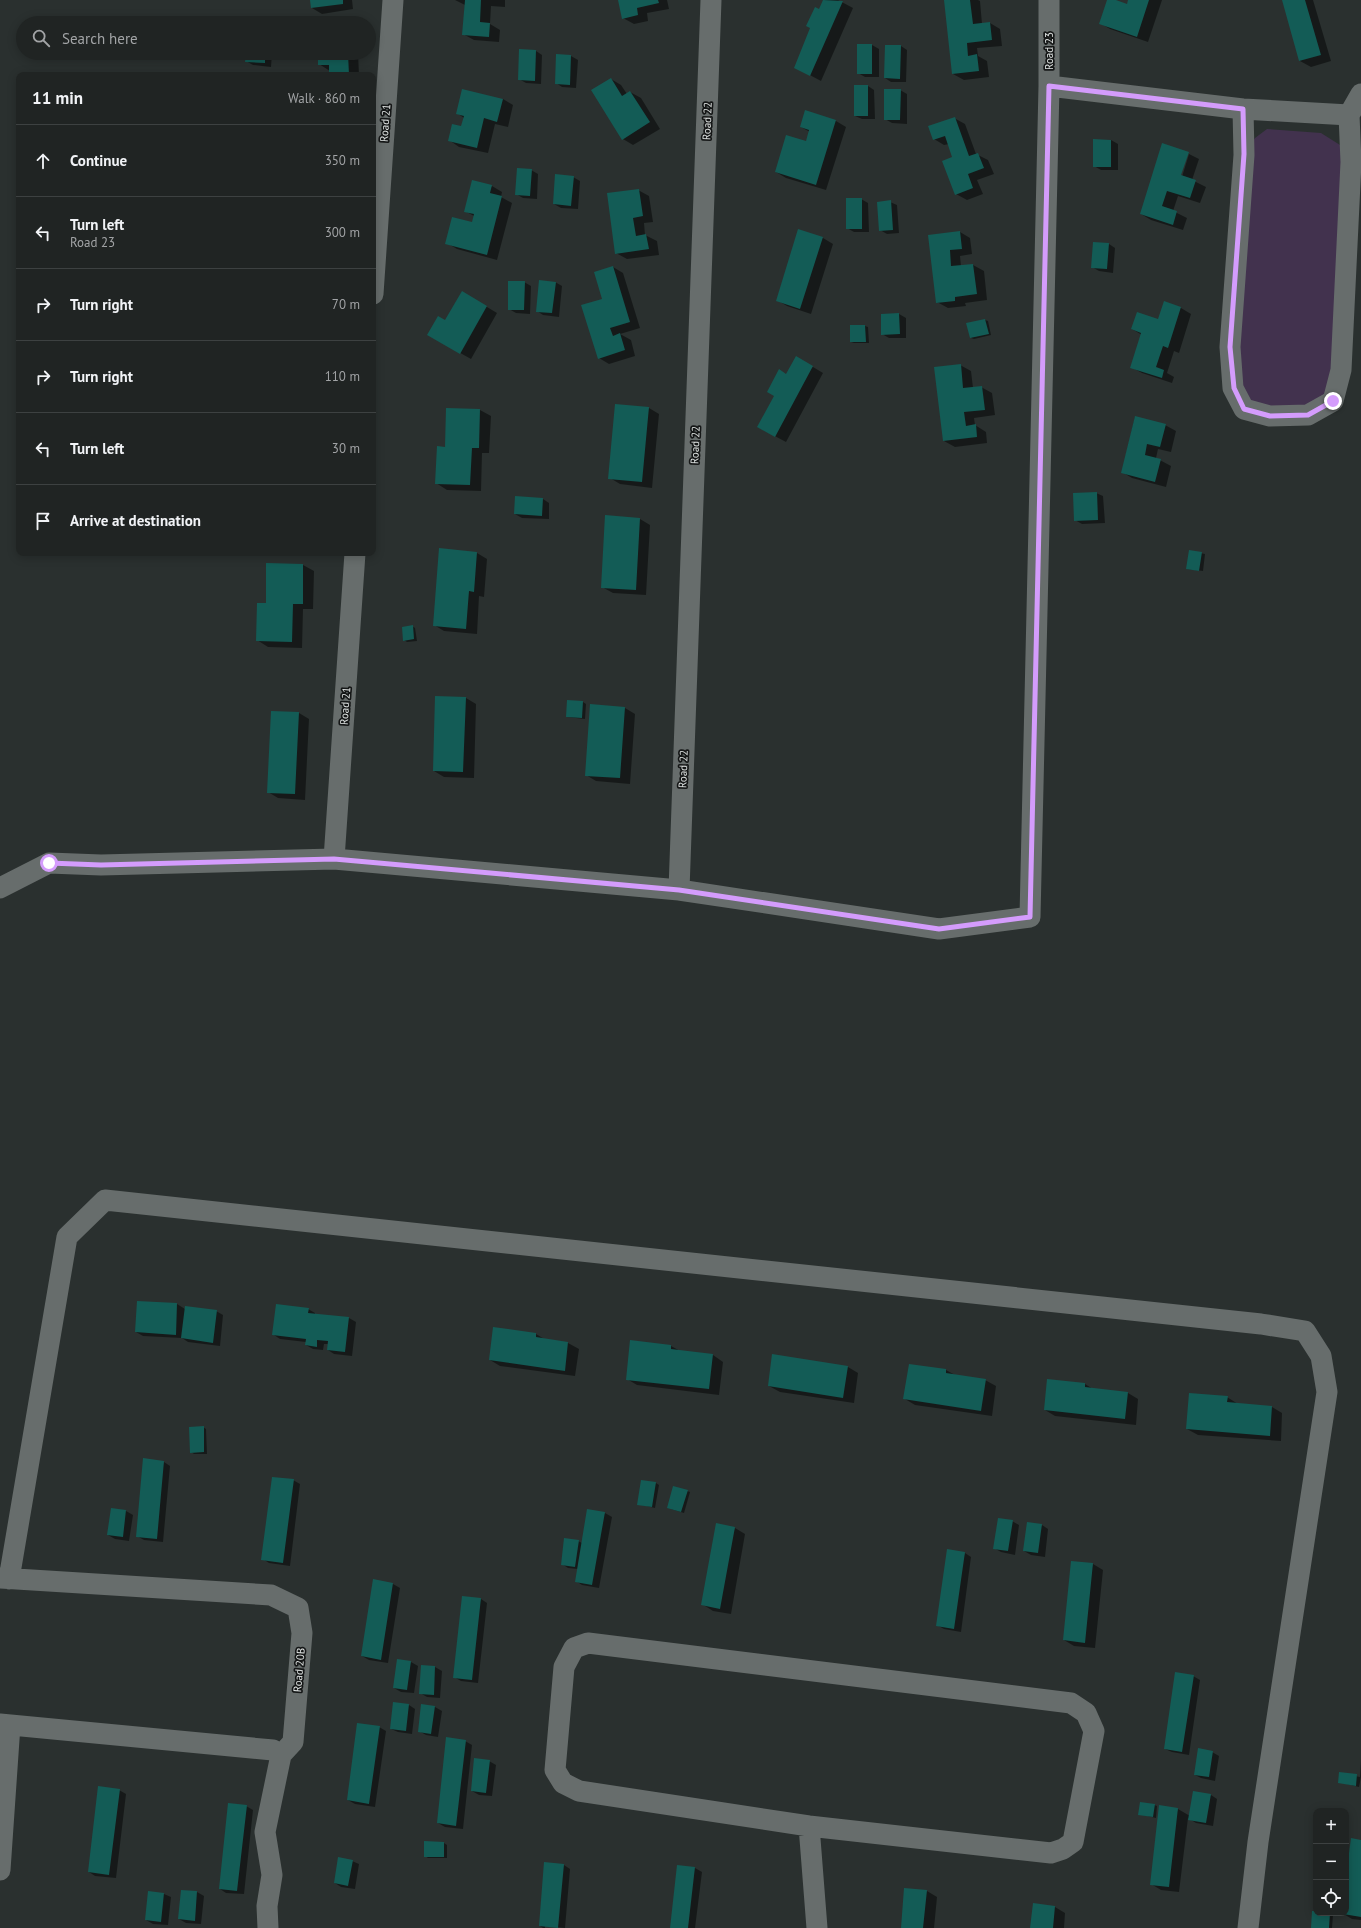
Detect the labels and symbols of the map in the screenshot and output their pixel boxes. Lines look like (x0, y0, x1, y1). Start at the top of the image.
street label: Road 23 (1042, 32, 1056, 70)
street label: Road 22 (699, 102, 715, 140)
street label: Road 21 (377, 103, 393, 143)
route end (1324, 392, 1342, 410)
street label: Road 22 (687, 426, 703, 464)
street label: Road 21 (337, 686, 353, 726)
street label: Road 22 (675, 750, 691, 788)
route start (40, 854, 58, 872)
street label: Road 20B (290, 1647, 308, 1693)

